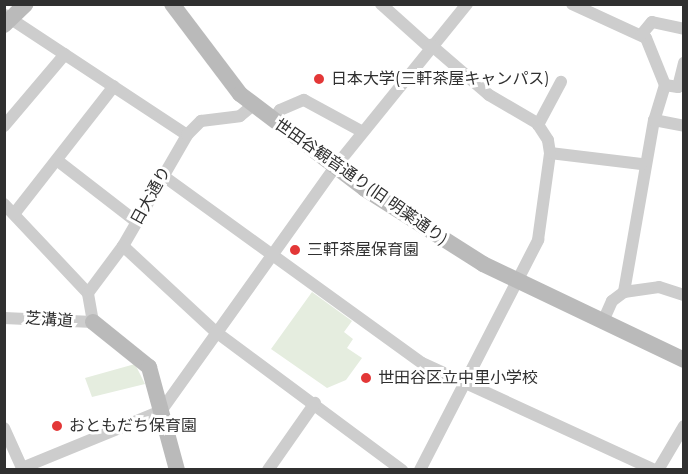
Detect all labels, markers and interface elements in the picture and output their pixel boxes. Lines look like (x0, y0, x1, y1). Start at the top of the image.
place label: 日本大学(三軒茶屋キャンパス) (331, 69, 550, 89)
marker: 日本大学(三軒茶屋キャンパス) (312, 72, 326, 86)
street label: 世田谷観音通り(旧 明薬通り) (271, 115, 451, 249)
street label: 日大通り (127, 163, 175, 229)
place label: 三軒茶屋保育園 (307, 240, 419, 260)
marker: 三軒茶屋保育園 (288, 243, 302, 257)
street label: 芝溝道 (24, 309, 74, 331)
place label: 世田谷区立中里小学校 (378, 368, 538, 388)
marker: 世田谷区立中里小学校 (359, 371, 373, 385)
place label: おともだち保育園 (69, 416, 197, 436)
marker: おともだち保育園 (50, 419, 64, 433)

